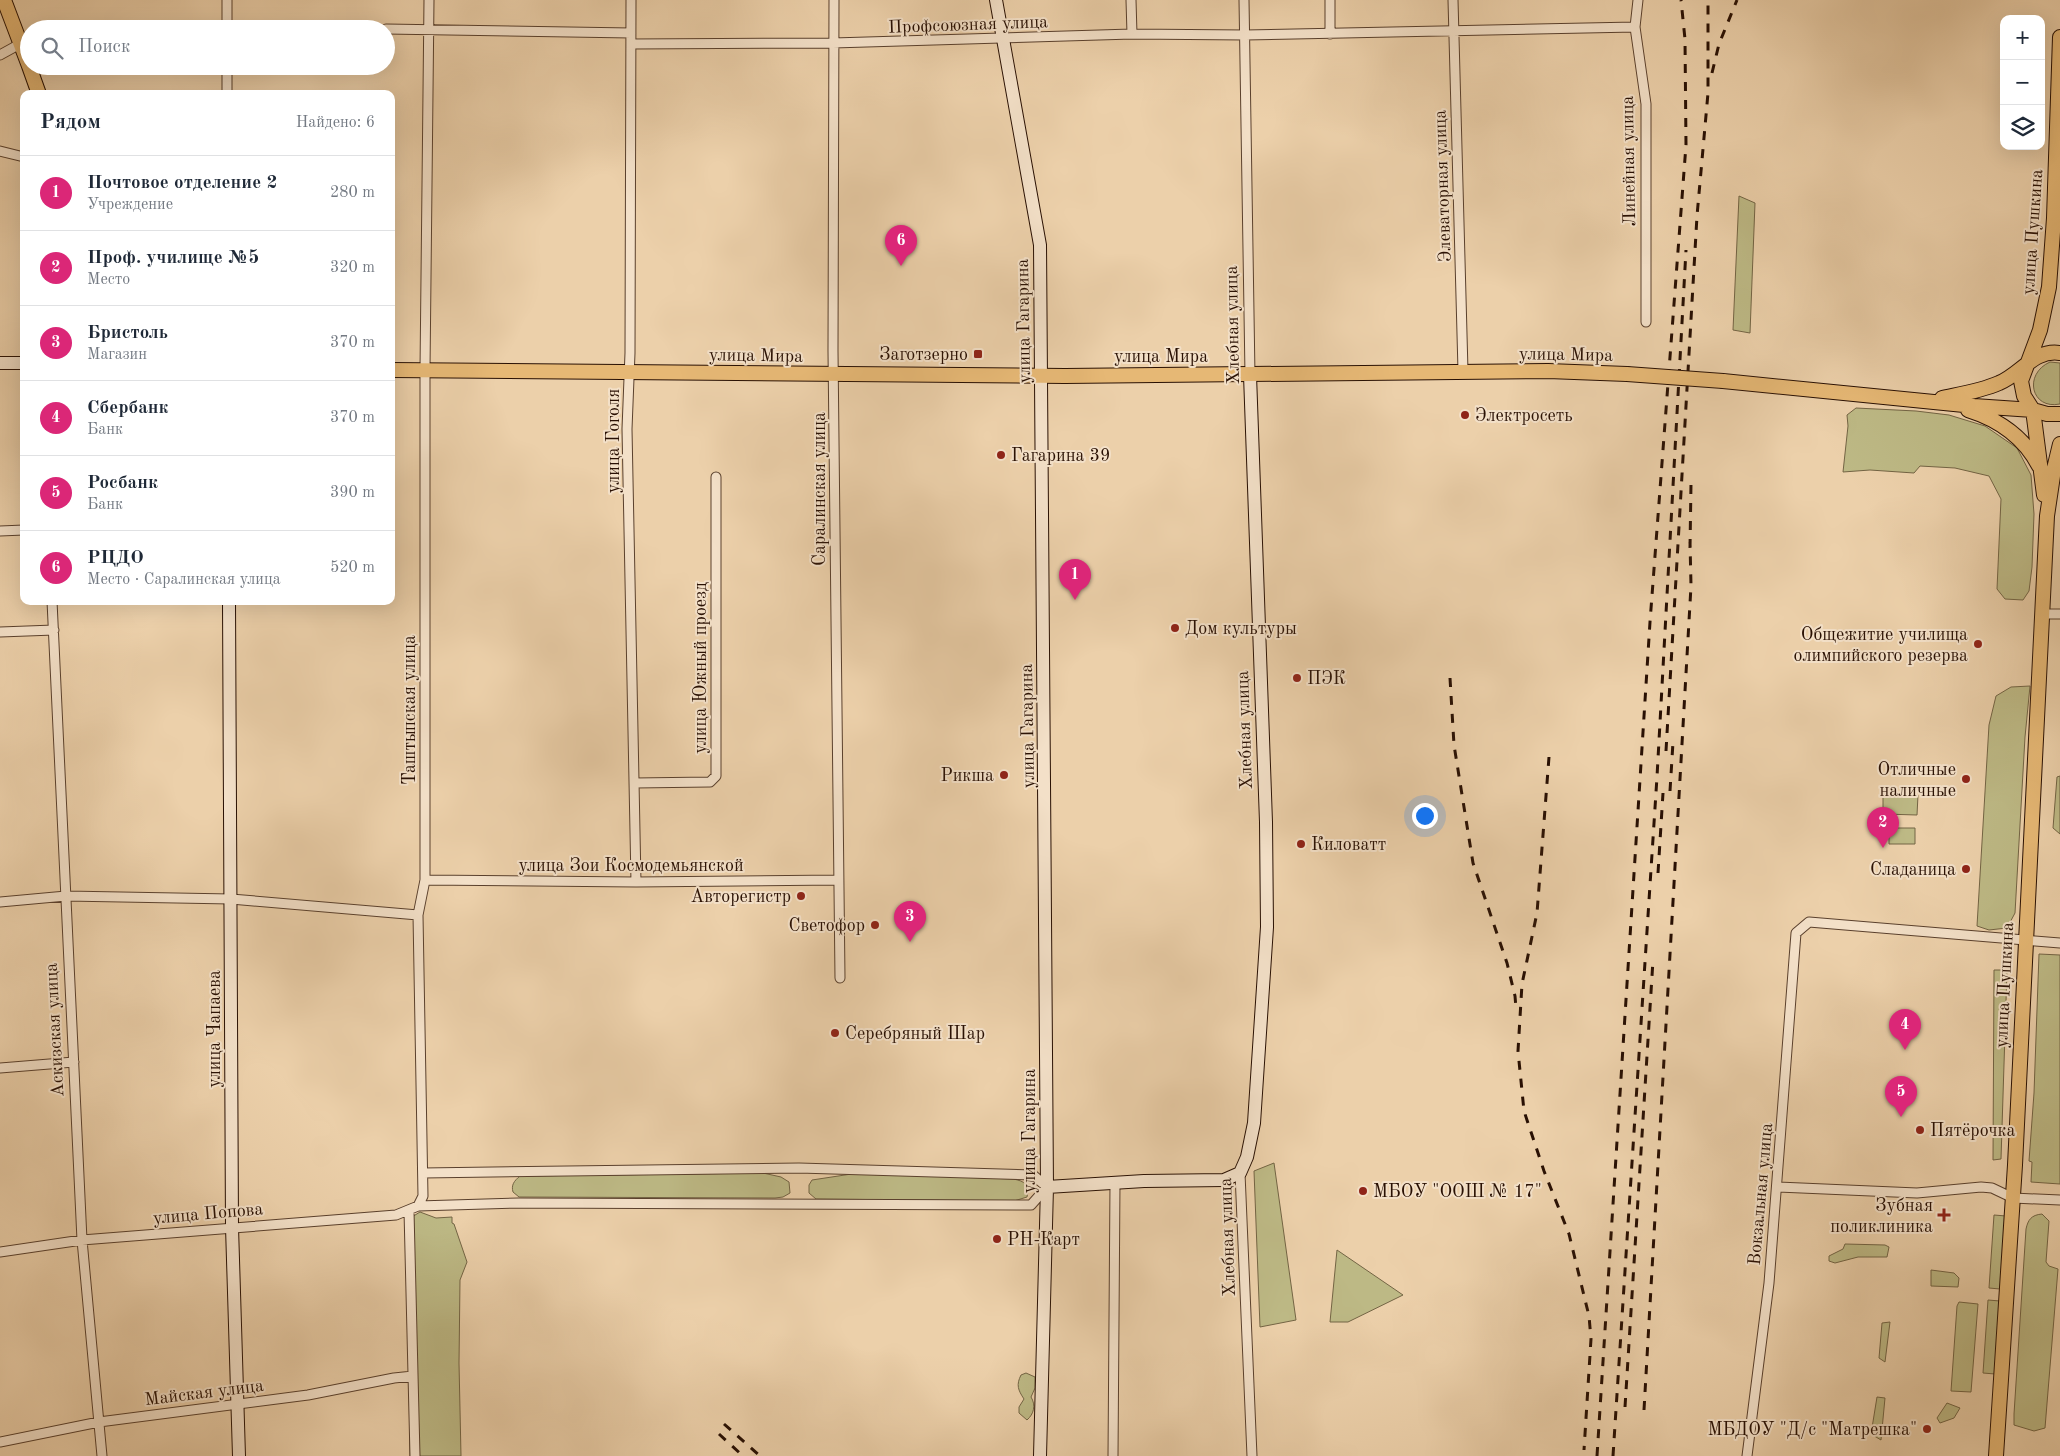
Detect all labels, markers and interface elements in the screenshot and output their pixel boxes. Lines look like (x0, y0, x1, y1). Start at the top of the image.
street label: Профсоюзная улица (888, 13, 1048, 38)
map controls (2000, 15, 2045, 150)
button: + (2000, 15, 2045, 60)
search box (20, 20, 395, 75)
icon: search (38, 34, 66, 62)
text: Поиск (78, 38, 130, 57)
button: − (2000, 60, 2045, 105)
street label: Линейная улица (1619, 95, 1639, 226)
button: layers (2000, 105, 2045, 150)
street label: Элеваторная улица (1431, 109, 1455, 262)
text: Рядом (40, 112, 101, 133)
text: Найдено: 6 (296, 115, 375, 131)
street label: улица Пушкина (2020, 168, 2046, 296)
text: Почтовое отделение 2 (87, 174, 277, 193)
text: 1 (51, 185, 61, 201)
text: 280 m (330, 185, 375, 201)
text: Учреждение (87, 197, 173, 213)
pin: 6 (885, 225, 917, 266)
text: Проф. училище №5 (87, 249, 259, 268)
street label: улица Гагарина (1014, 258, 1034, 383)
text: 2 (51, 260, 61, 276)
text: 320 m (330, 260, 375, 276)
street label: Хлебная улица (1223, 265, 1243, 385)
text: Место (87, 272, 130, 288)
text: Бристоль (87, 324, 168, 343)
text: 3 (51, 335, 61, 351)
text: 370 m (330, 335, 375, 351)
street label: улица Мира (1519, 345, 1613, 365)
street label: улица Мира (709, 346, 803, 366)
place label: Заготзерно (879, 346, 968, 364)
text: Магазин (87, 347, 147, 363)
marker: Заготзерно (972, 348, 984, 360)
street label: улица Мира (1114, 348, 1208, 366)
street label: улица Гоголя (605, 389, 623, 493)
text: Сбербанк (87, 399, 169, 418)
place label: Электросеть (1475, 407, 1573, 425)
marker: Электросеть (1459, 409, 1471, 421)
text: 4 (51, 410, 61, 426)
text: 370 m (330, 410, 375, 426)
street label: Саралинская улица (811, 412, 829, 566)
text: Банк (87, 422, 123, 438)
place label: Гагарина 39 (1011, 447, 1110, 465)
marker: Гагарина 39 (995, 449, 1007, 461)
text: Росбанк (87, 474, 158, 493)
text: 5 (51, 485, 61, 501)
text: 390 m (330, 485, 375, 501)
text: Банк (87, 497, 123, 513)
text: РЦДО (87, 549, 144, 568)
pin: 1 (1059, 559, 1091, 600)
text: 6 (51, 560, 61, 576)
text: 520 m (330, 560, 375, 576)
text: Место · Саралинская улица (87, 572, 281, 588)
street label: улица Южный проезд (692, 582, 710, 754)
place label: Дом культуры (1185, 620, 1297, 638)
marker: Дом культуры (1169, 622, 1181, 634)
place label: Общежитие училища олимпийского резерва (1793, 626, 1968, 665)
street label: Таштыпская улица (401, 635, 419, 785)
marker: Общежитие училища олимпийского резерва (1972, 638, 1984, 650)
street label: улица Гагарина (1018, 663, 1038, 788)
street label: Хлебная улица (1234, 670, 1256, 790)
place label: ПЭК (1307, 670, 1346, 688)
marker: ПЭК (1291, 672, 1303, 684)
place label: Отличные наличные (1877, 761, 1956, 800)
place label: Рикша (940, 767, 994, 785)
marker: Рикша (998, 769, 1010, 781)
marker: Отличные наличные (1960, 773, 1972, 785)
your location (1412, 803, 1438, 829)
pin: 2 (1867, 807, 1899, 848)
place label: Киловатт (1311, 836, 1386, 854)
marker: Киловатт (1295, 838, 1307, 850)
street label: улица Зои Космодемьянской (518, 857, 744, 875)
place label: Сладаница (1870, 861, 1956, 879)
marker: Сладаница (1960, 863, 1972, 875)
place label: Авторегистр (690, 888, 791, 906)
marker: Авторегистр (795, 890, 807, 902)
pin: 3 (894, 901, 926, 942)
place label: Светофор (788, 917, 865, 936)
marker: Светофор (869, 919, 881, 931)
street label: улица Пушкина (1993, 922, 2017, 1048)
street label: Аскизская улица (42, 962, 68, 1098)
street label: улица Чапаева (206, 970, 224, 1088)
pin: 4 (1889, 1009, 1921, 1050)
place label: Серебряный Шар (845, 1025, 985, 1043)
marker: Серебряный Шар (829, 1027, 841, 1039)
street label: улица Гагарина (1021, 1069, 1039, 1193)
pin: 5 (1885, 1076, 1917, 1117)
street label: Вокзальная улица (1746, 1122, 1776, 1266)
place label: Пятёрочка (1930, 1122, 2016, 1140)
marker: Пятёрочка (1914, 1124, 1926, 1136)
street label: Хлебная улица (1217, 1177, 1239, 1297)
place label: МБОУ "ООШ № 17" (1373, 1183, 1542, 1201)
marker: МБОУ "ООШ № 17" (1357, 1185, 1369, 1197)
place label: Зубная поликлиника (1830, 1197, 1933, 1236)
street label: улица Попова (152, 1200, 264, 1228)
marker: Зубная поликлиника (1937, 1208, 1951, 1222)
place label: РН-Карт (1007, 1231, 1080, 1249)
marker: РН-Карт (991, 1233, 1003, 1245)
street label: Майская улица (144, 1377, 265, 1409)
place label: МБДОУ "Д/с "Матрешка" (1707, 1421, 1917, 1439)
marker: МБДОУ "Д/с "Матрешка" (1921, 1423, 1933, 1435)

